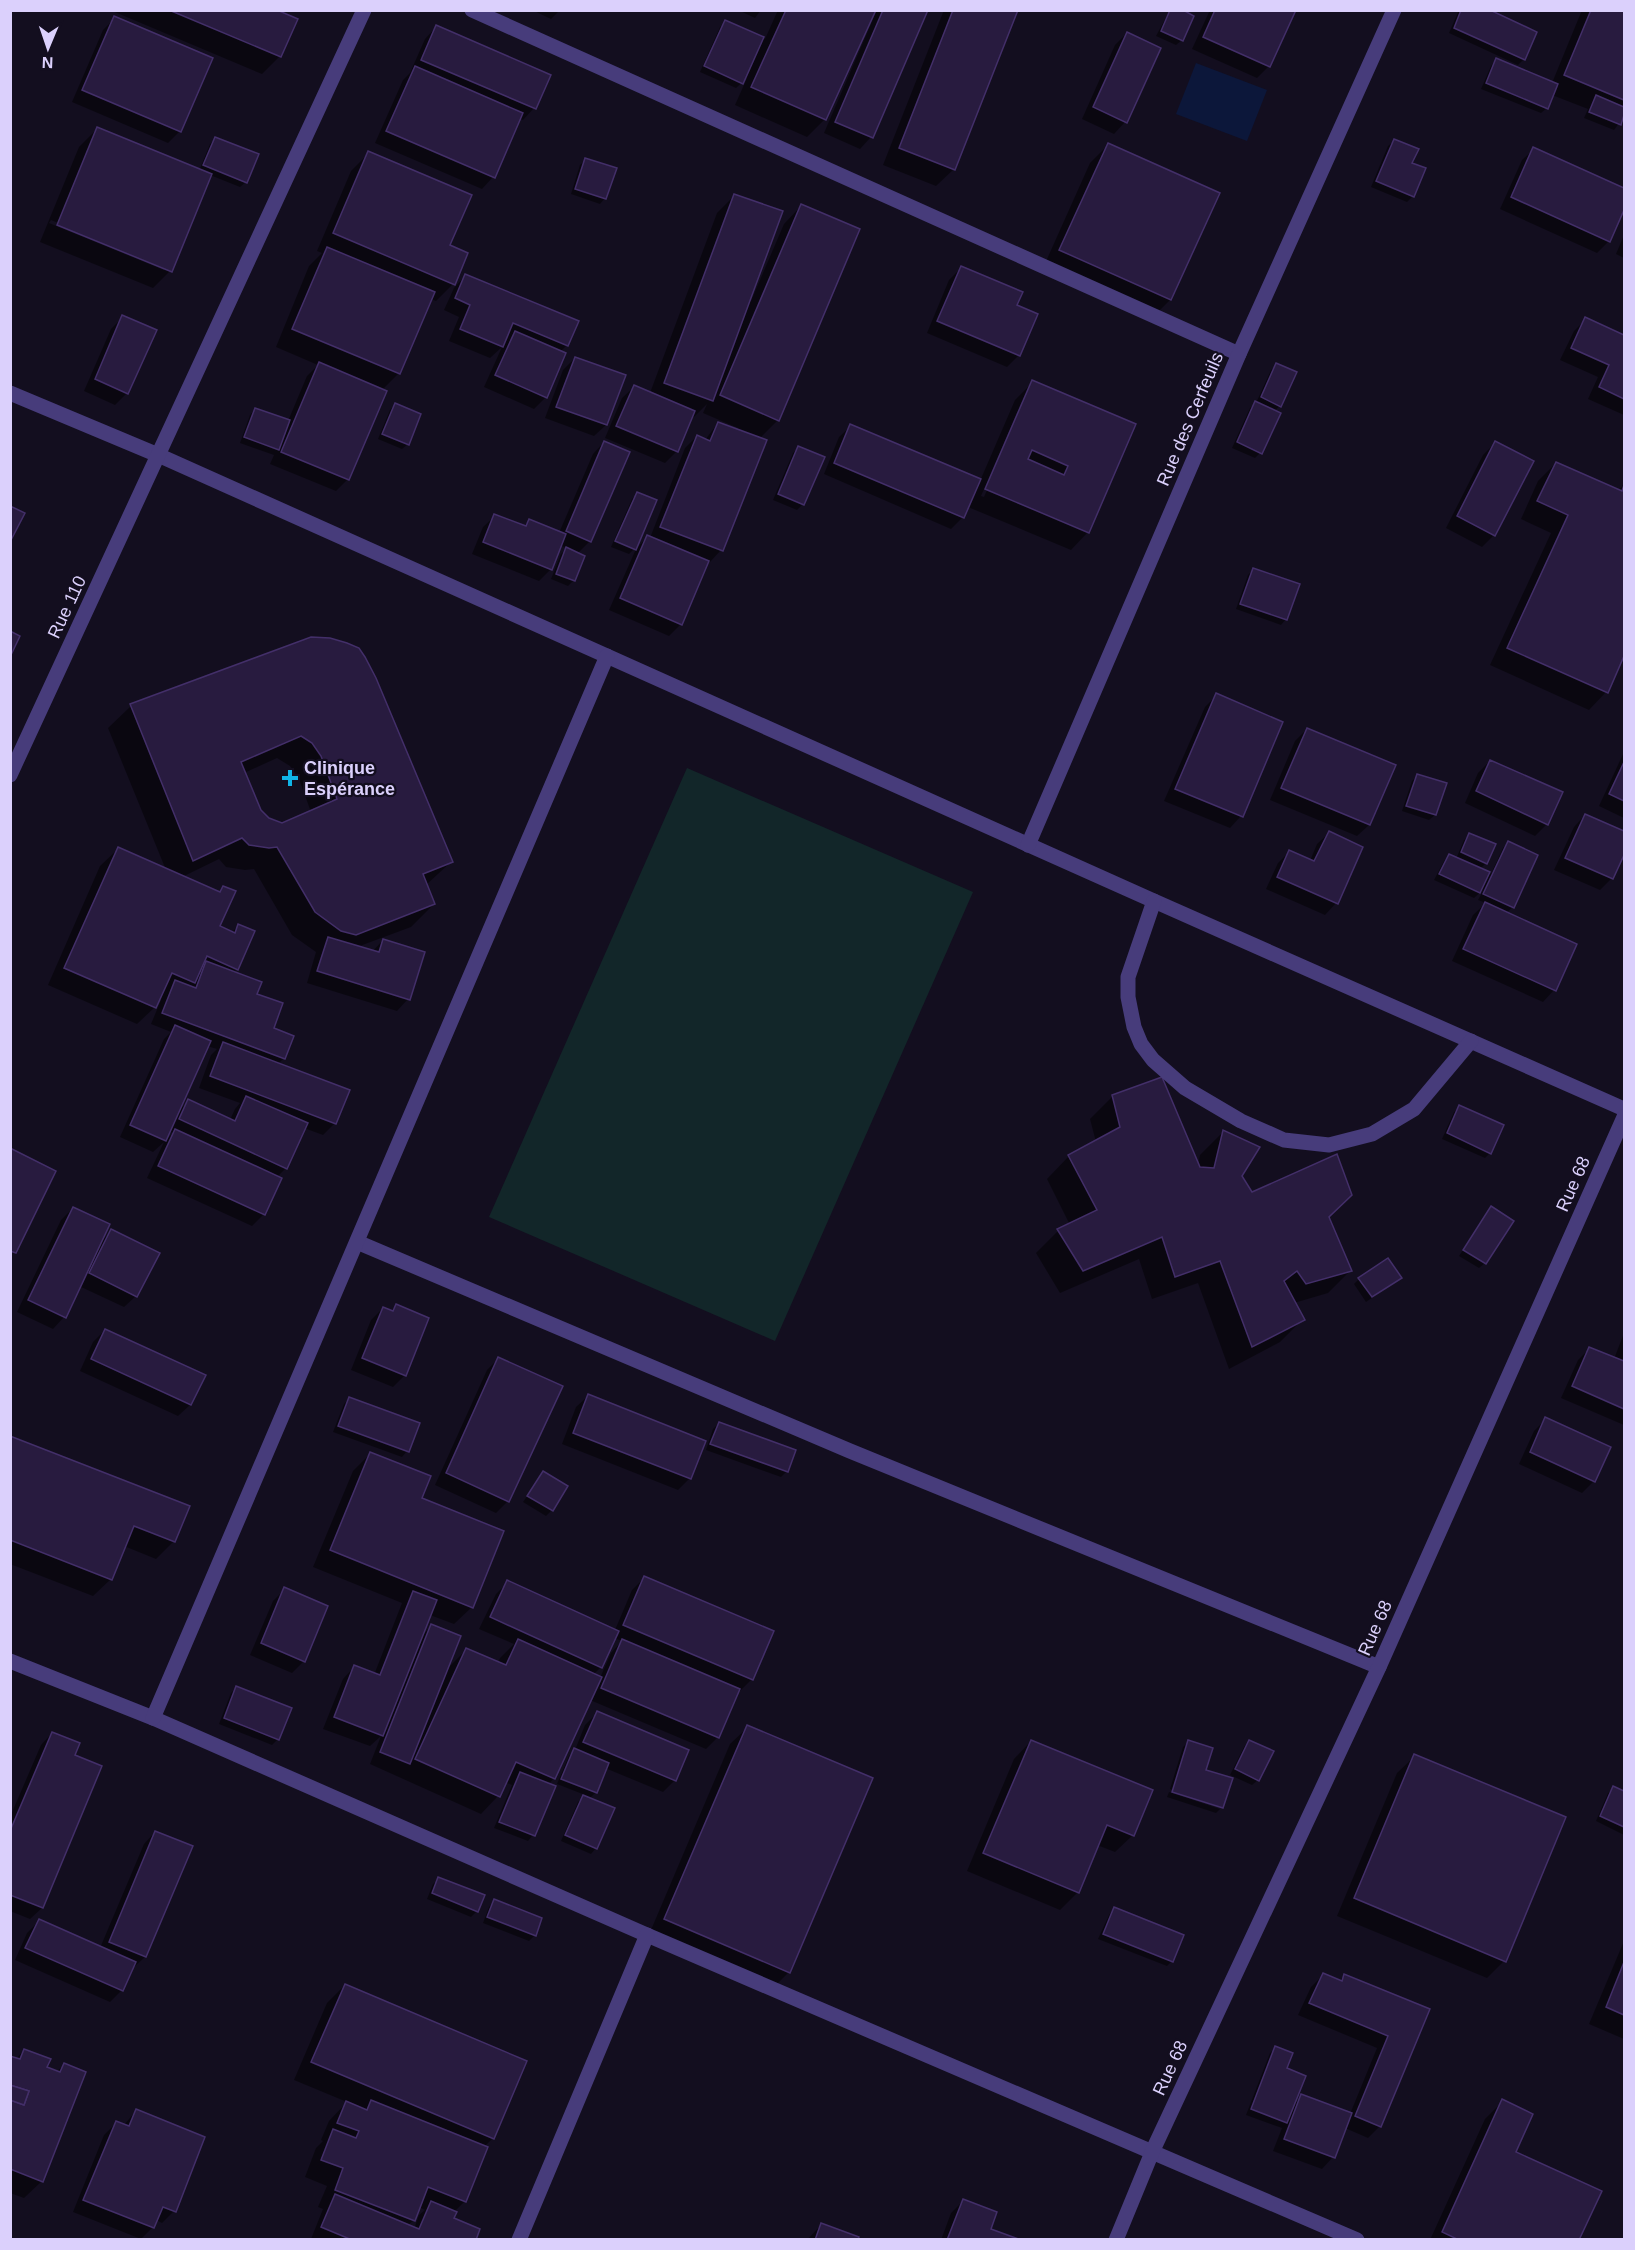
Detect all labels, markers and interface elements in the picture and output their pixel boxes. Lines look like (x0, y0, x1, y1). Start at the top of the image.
north arrow (18, 18, 78, 78)
text: N (41, 54, 54, 71)
street label: Rue des Cerfeuils (1153, 349, 1227, 489)
street label: Rue 110 (44, 573, 90, 641)
place label: Clinique Espérance (304, 758, 395, 799)
marker: Clinique Espérance (281, 769, 299, 787)
street label: Rue 68 (1552, 1153, 1594, 1215)
street label: Rue 68 (1354, 1597, 1396, 1659)
street label: Rue 68 (1149, 2037, 1191, 2099)

